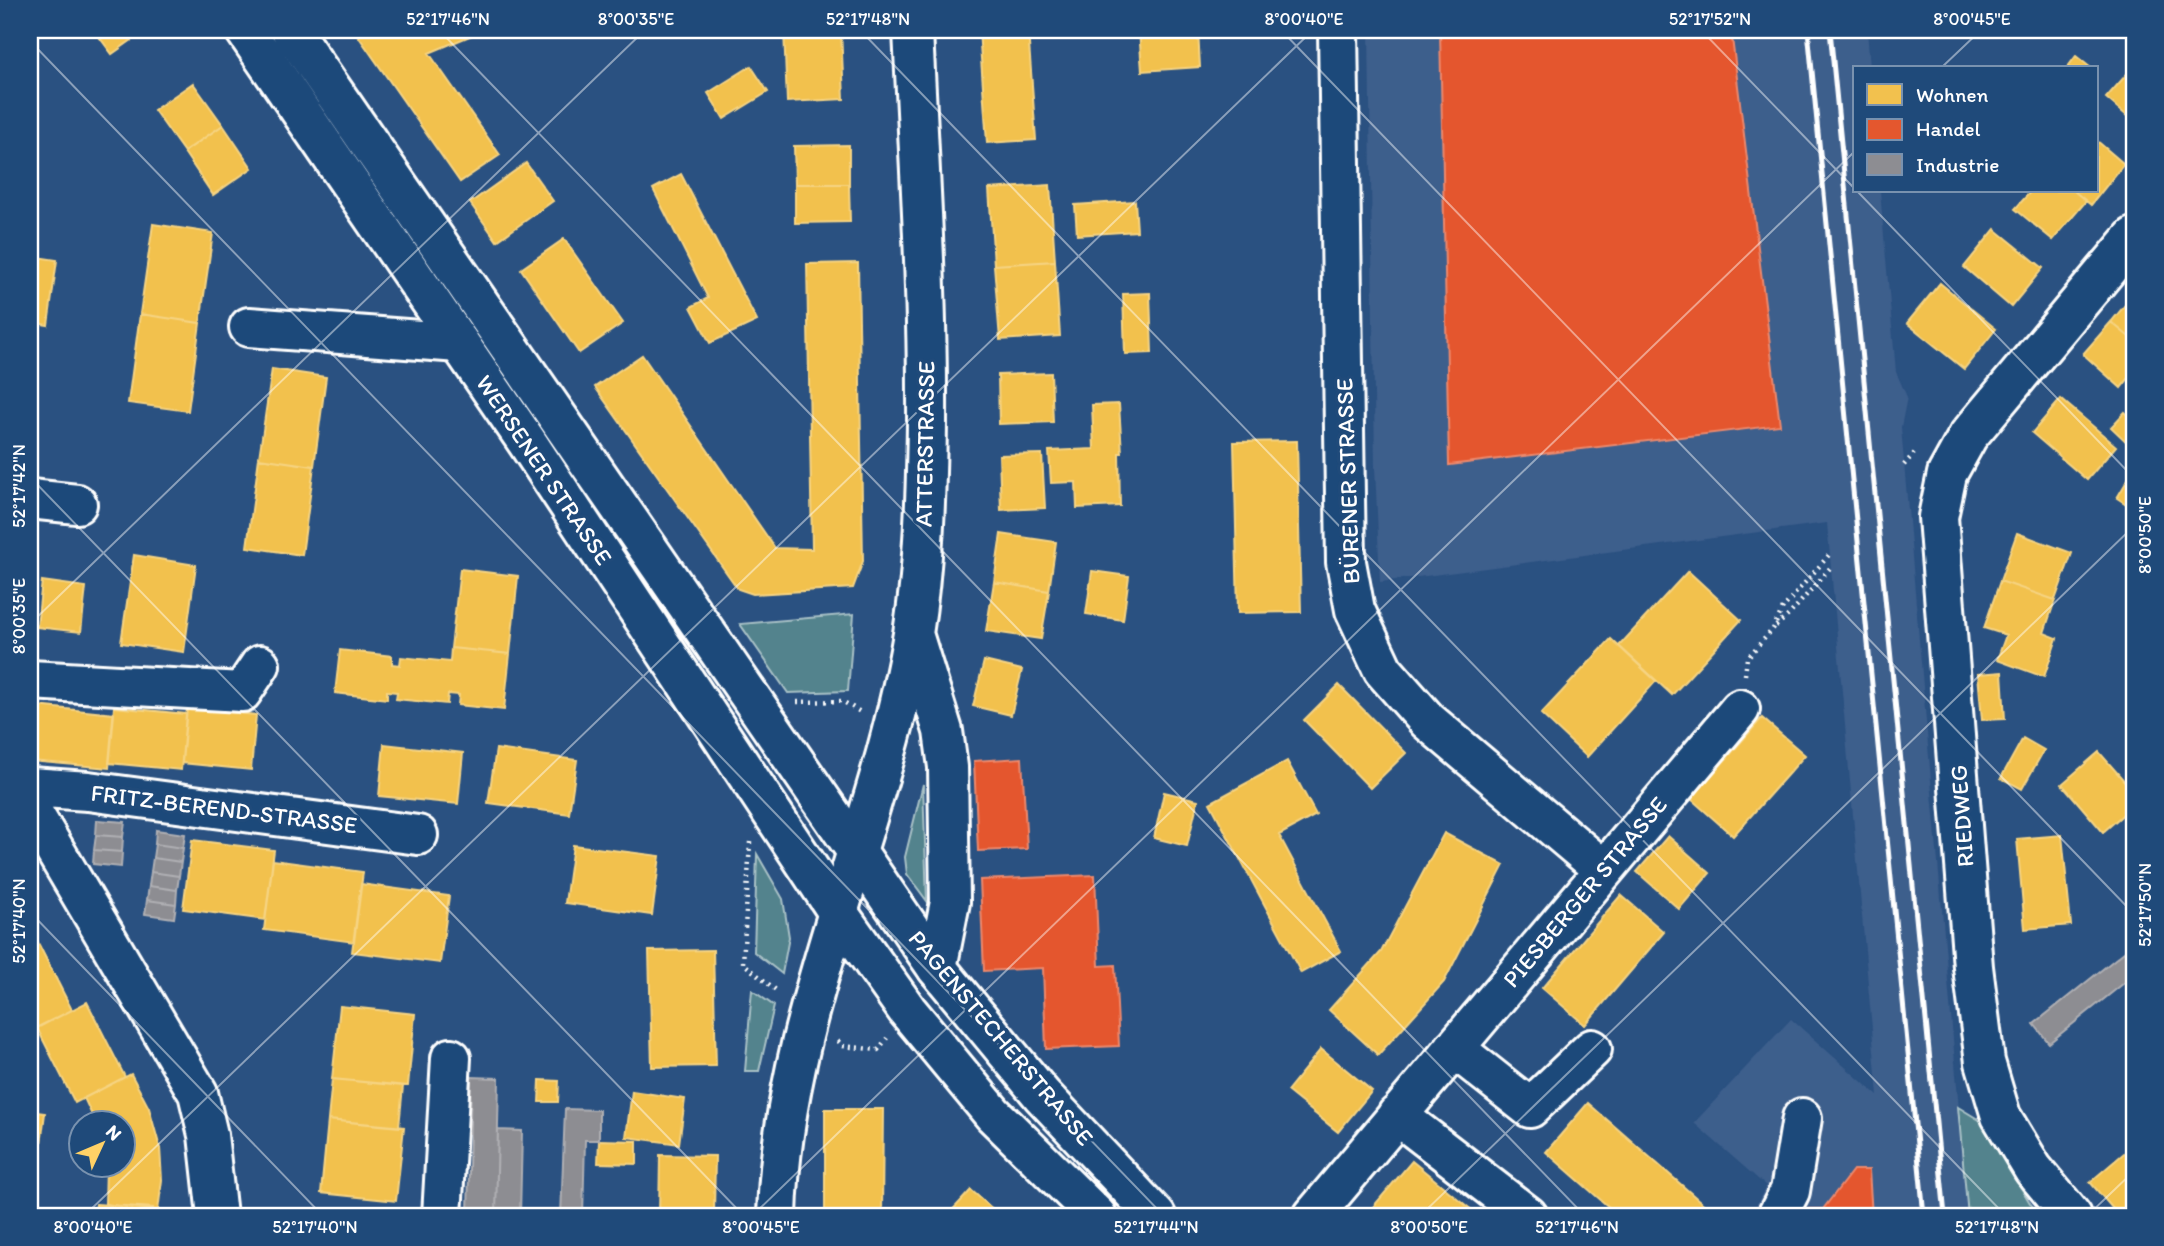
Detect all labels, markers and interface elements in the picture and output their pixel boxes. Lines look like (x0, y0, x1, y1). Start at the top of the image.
text: 52°17'46"N (406, 8, 490, 30)
text: 8°00'35"E (598, 8, 674, 30)
text: 52°17'48"N (826, 8, 910, 30)
text: 8°00'40"E (1264, 8, 1344, 30)
text: 52°17'52"N (1669, 8, 1751, 30)
text: 8°00'45"E (1933, 8, 2011, 30)
legend (1853, 66, 2098, 192)
text: Wohnen (1916, 82, 1988, 107)
text: Handel (1916, 116, 1981, 141)
text: Industrie (1916, 152, 1999, 177)
street label: ATTERSTRASSE (909, 361, 940, 527)
street label: WERSENER STRASSE (470, 369, 619, 570)
street label: BÜRENER STRASSE (1329, 378, 1366, 585)
text: 52°17'42"N (8, 444, 30, 528)
text: 8°00'50"E (2134, 496, 2156, 574)
text: 8°00'35"E (8, 578, 30, 654)
street label: RIEDWEG (1943, 764, 1980, 868)
street label: FRITZ-BEREND-STRASSE (89, 778, 359, 839)
street label: PIESBERGER STRASSE (1496, 790, 1673, 993)
text: 52°17'50"N (2134, 863, 2156, 947)
text: 52°17'40"N (8, 878, 30, 964)
street label: PAGENSTECHERSTRASSE (903, 924, 1100, 1151)
north arrow (66, 1110, 136, 1180)
text: N (101, 1120, 127, 1145)
text: 8°00'40"E (53, 1216, 133, 1238)
text: 52°17'40"N (272, 1216, 358, 1238)
text: 8°00'45"E (722, 1216, 800, 1238)
text: 52°17'44"N (1113, 1216, 1199, 1238)
text: 8°00'50"E (1390, 1216, 1468, 1238)
text: 52°17'46"N (1535, 1216, 1619, 1238)
text: 52°17'48"N (1955, 1216, 2039, 1238)

